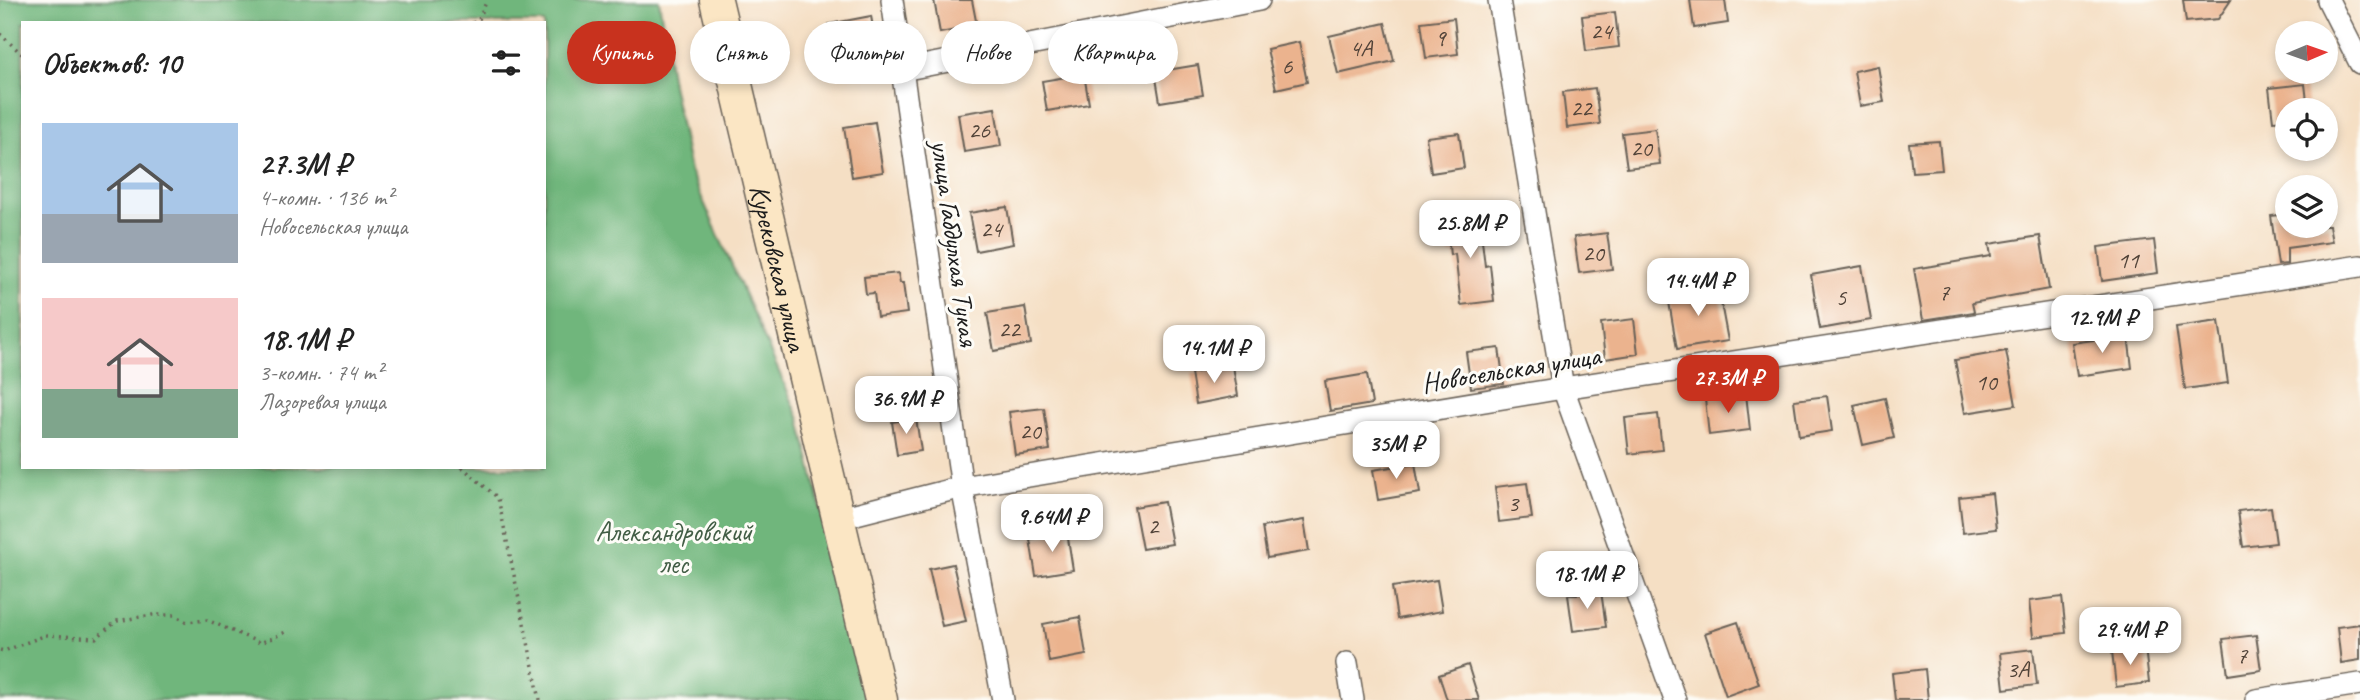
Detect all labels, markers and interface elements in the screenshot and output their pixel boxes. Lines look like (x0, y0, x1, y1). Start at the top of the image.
house number: 24 (1590, 16, 1614, 46)
chip: Купить (567, 21, 676, 84)
chip: Снять (690, 21, 790, 84)
chip: Фильтры (804, 21, 927, 84)
chip: Новое (941, 21, 1034, 84)
chip: Квартира (1048, 21, 1178, 84)
north arrow (2275, 21, 2338, 84)
map controls (2275, 21, 2338, 238)
house number: 9 (1435, 23, 1448, 53)
house number: 4А (1350, 33, 1373, 63)
text: Объектов: 10 (42, 44, 181, 82)
icon: filters (487, 44, 525, 82)
house number: 6 (1282, 51, 1294, 81)
house number: 22 (1570, 93, 1594, 123)
button: locate (2275, 98, 2338, 161)
house number: 26 (968, 115, 991, 145)
house number: 20 (1630, 133, 1654, 163)
street label: улица Габдулхая Тукая (923, 136, 987, 349)
text: 27.3M ₽ (259, 145, 350, 183)
icon: home (98, 151, 182, 235)
button: layers (2275, 175, 2338, 238)
street label: Курековская улица (743, 181, 816, 356)
text: 4-комн. · 136 m² (259, 183, 393, 212)
pin: 25.8M ₽ (1405, 201, 1535, 260)
text: 25.8M ₽ (1435, 208, 1505, 237)
text: Новосельская улица (259, 212, 407, 241)
house number: 24 (980, 214, 1004, 244)
house number: 20 (1582, 238, 1606, 268)
house number: 11 (2117, 245, 2140, 275)
pin: 14.4M ₽ (1633, 258, 1763, 318)
text: 14.4M ₽ (1663, 266, 1733, 295)
house number: 7 (1939, 277, 1951, 307)
house number: 5 (1836, 282, 1848, 312)
pin: 12.9M ₽ (2037, 296, 2167, 355)
text: 12.9M ₽ (2067, 303, 2137, 332)
house number: 22 (998, 314, 1022, 344)
text: 18.1M ₽ (259, 320, 350, 358)
icon: home (98, 326, 182, 410)
pin: 14.1M ₽ (1149, 326, 1279, 385)
text: 14.1M ₽ (1179, 333, 1249, 362)
street label: Новосельская улица (1419, 337, 1605, 400)
pin: 27.3M ₽ (1663, 356, 1793, 415)
text: 3-комн. · 74 m² (259, 358, 383, 387)
text: 27.3M ₽ (1693, 363, 1763, 392)
house number: 10 (1975, 367, 1999, 397)
pin: 36.9M ₽ (841, 376, 971, 436)
text: 36.9M ₽ (871, 384, 941, 413)
text: Лазоревая улица (259, 387, 386, 416)
house number: 20 (1019, 416, 1043, 446)
pin: 35M ₽ (1347, 421, 1445, 481)
text: 35M ₽ (1369, 429, 1423, 458)
house number: 3 (1508, 488, 1521, 518)
pin: 9.64M ₽ (987, 494, 1117, 554)
text: 9.64M ₽ (1017, 502, 1087, 531)
house number: 2 (1148, 511, 1161, 541)
park label: Александровский лес (596, 514, 754, 581)
pin: 18.1M ₽ (1522, 552, 1652, 611)
text: 18.1M ₽ (1552, 559, 1622, 588)
pin: 29.4M ₽ (2065, 608, 2195, 667)
text: 29.4M ₽ (2095, 615, 2165, 644)
house number: 7 (2237, 640, 2249, 670)
house number: 3А (2007, 654, 2030, 684)

